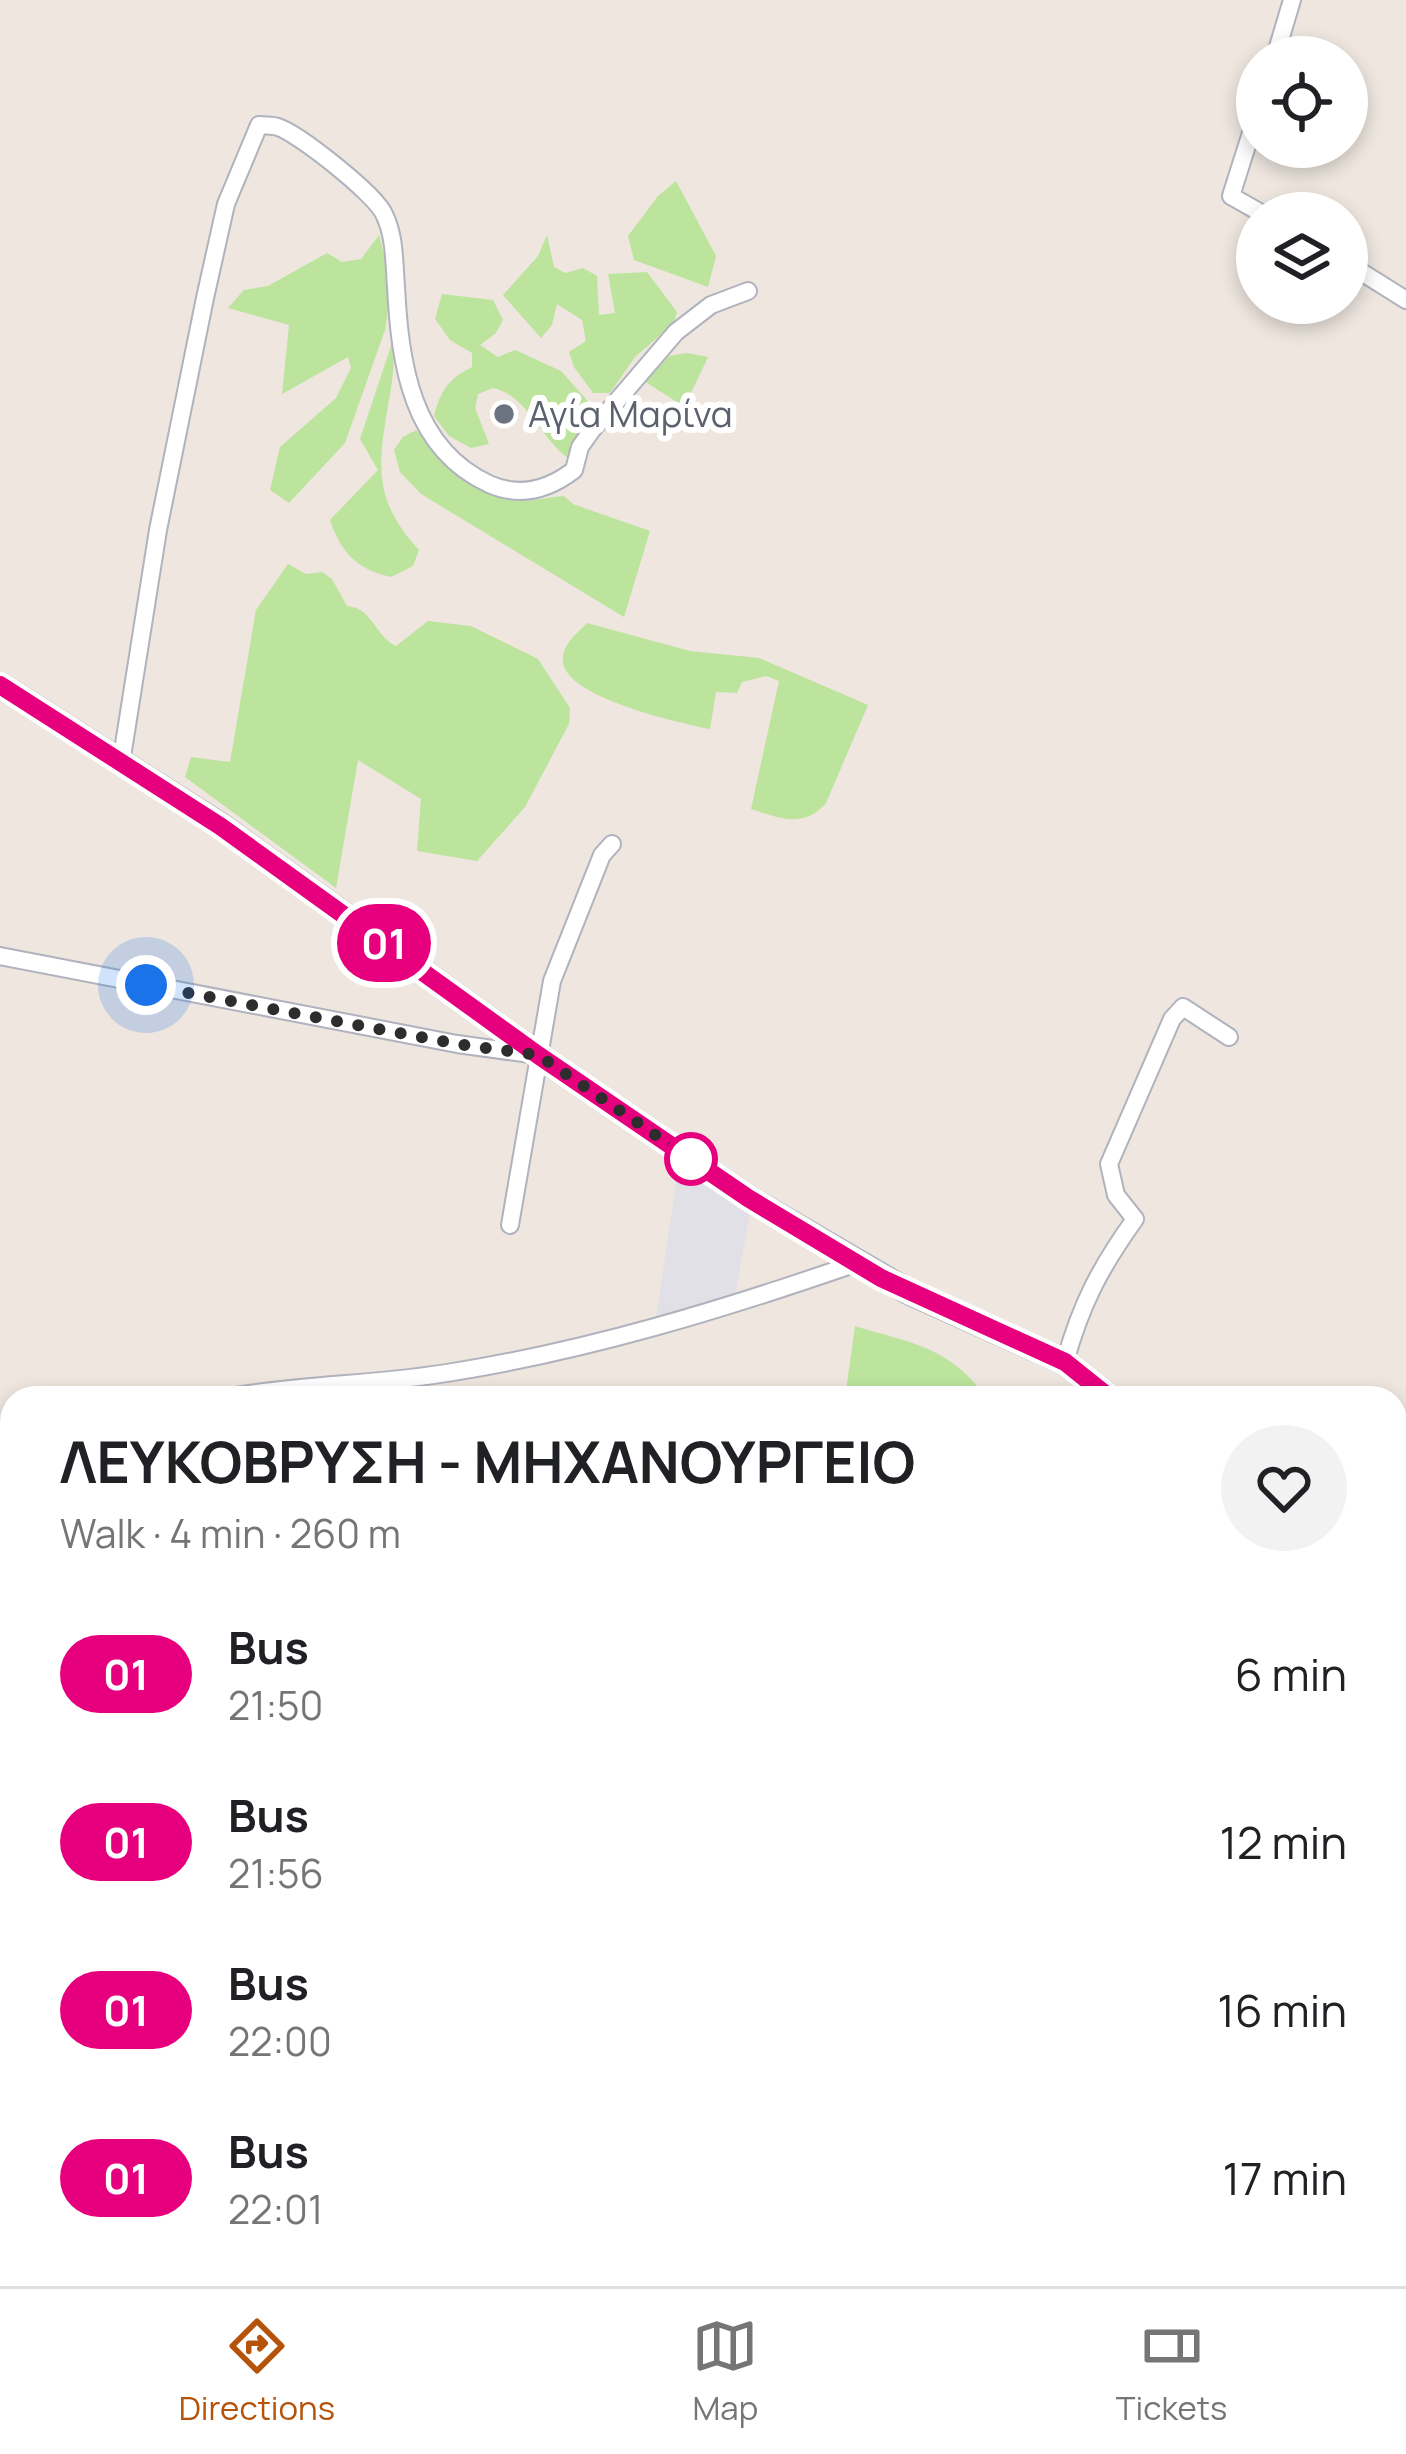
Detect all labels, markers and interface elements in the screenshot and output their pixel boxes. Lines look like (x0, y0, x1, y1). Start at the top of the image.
map controls (1236, 36, 1368, 324)
button: locate (1236, 36, 1368, 168)
button: layers (1236, 192, 1368, 324)
place label: Αγία Μαρίνα (528, 389, 733, 438)
marker: Αγία Μαρίνα (491, 401, 517, 427)
line badge: 01 (330, 904, 438, 982)
text: 01 (361, 914, 407, 972)
your location (116, 955, 176, 1015)
unlabelled marker (666, 1134, 716, 1184)
text: ΛΕΥΚΟΒΡΥΣΗ - ΜΗΧΑΝΟΥΡΓΕΙΟ (60, 1422, 915, 1500)
button: heart (1221, 1425, 1347, 1551)
text: Walk · 4 min · 260 m (60, 1506, 401, 1560)
text: Bus (228, 1616, 309, 1678)
text: 6 min (1235, 1643, 1347, 1705)
text: 01 (103, 1645, 149, 1703)
text: 21:50 (228, 1678, 323, 1732)
text: Bus (228, 1784, 309, 1846)
text: 12 min (1219, 1811, 1347, 1873)
text: 01 (103, 1813, 149, 1871)
text: 21:56 (228, 1846, 324, 1900)
text: Bus (228, 1952, 309, 2014)
text: 16 min (1217, 1979, 1347, 2041)
text: 01 (103, 1981, 149, 2039)
text: 22:00 (228, 2014, 332, 2068)
text: Bus (228, 2120, 309, 2182)
text: 17 min (1222, 2147, 1347, 2209)
text: 01 (103, 2149, 149, 2207)
text: 22:01 (228, 2182, 323, 2236)
tab: Directions (179, 2313, 335, 2430)
tab: Map (692, 2313, 758, 2430)
tab: Tickets (1116, 2313, 1227, 2430)

